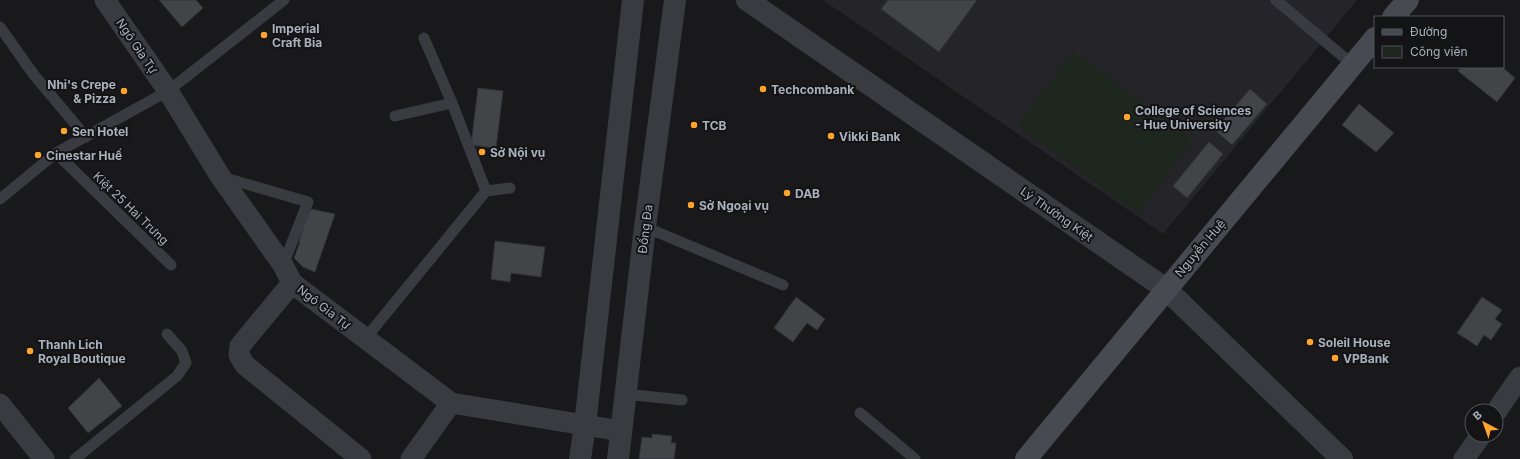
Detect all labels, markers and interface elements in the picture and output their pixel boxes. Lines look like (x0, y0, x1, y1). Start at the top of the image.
street label: Ngô Gia Tự (113, 16, 161, 77)
legend (1374, 16, 1504, 68)
place label: Imperial Craft Bia (272, 21, 322, 50)
text: Đường (1410, 24, 1447, 39)
marker: Imperial Craft Bia (259, 30, 269, 40)
text: Công viên (1410, 44, 1468, 59)
place label: Nhi's Crepe & Pizza (47, 77, 116, 106)
place label: Techcombank (771, 82, 854, 97)
marker: Techcombank (758, 84, 768, 94)
marker: Nhi's Crepe & Pizza (119, 86, 129, 96)
place label: College of Sciences - Hue University (1135, 103, 1251, 132)
marker: College of Sciences - Hue University (1122, 112, 1132, 122)
place label: TCB (702, 118, 727, 133)
marker: TCB (689, 120, 699, 130)
place label: Sen Hotel (72, 124, 128, 139)
marker: Sen Hotel (59, 126, 69, 136)
place label: Vikki Bank (839, 129, 901, 144)
marker: Vikki Bank (826, 131, 836, 141)
place label: Sở Nội vụ (490, 145, 545, 160)
marker: Sở Nội vụ (477, 147, 487, 157)
place label: Cinestar Huế (46, 148, 122, 163)
marker: Cinestar Huế (33, 150, 43, 160)
street label: Kiệt 25 Hai Trưng (90, 168, 172, 248)
street label: Lý Thường Kiệt (1018, 183, 1096, 245)
place label: DAB (795, 186, 820, 201)
marker: DAB (782, 188, 792, 198)
place label: Sở Ngoại vụ (699, 198, 769, 213)
marker: Sở Ngoại vụ (686, 200, 696, 210)
street label: Đống Đa (635, 204, 655, 254)
street label: Nguyễn Huệ (1172, 216, 1228, 280)
street label: Ngô Gia Tự (294, 282, 354, 333)
place label: Soleil House (1318, 335, 1391, 350)
place label: Thanh Lich Royal Boutique (38, 337, 126, 366)
marker: Soleil House (1305, 337, 1315, 347)
marker: Thanh Lich Royal Boutique (25, 346, 35, 356)
place label: VPBank (1343, 351, 1389, 366)
marker: VPBank (1330, 353, 1340, 363)
north arrow (1464, 403, 1504, 443)
text: B (1470, 408, 1485, 423)

